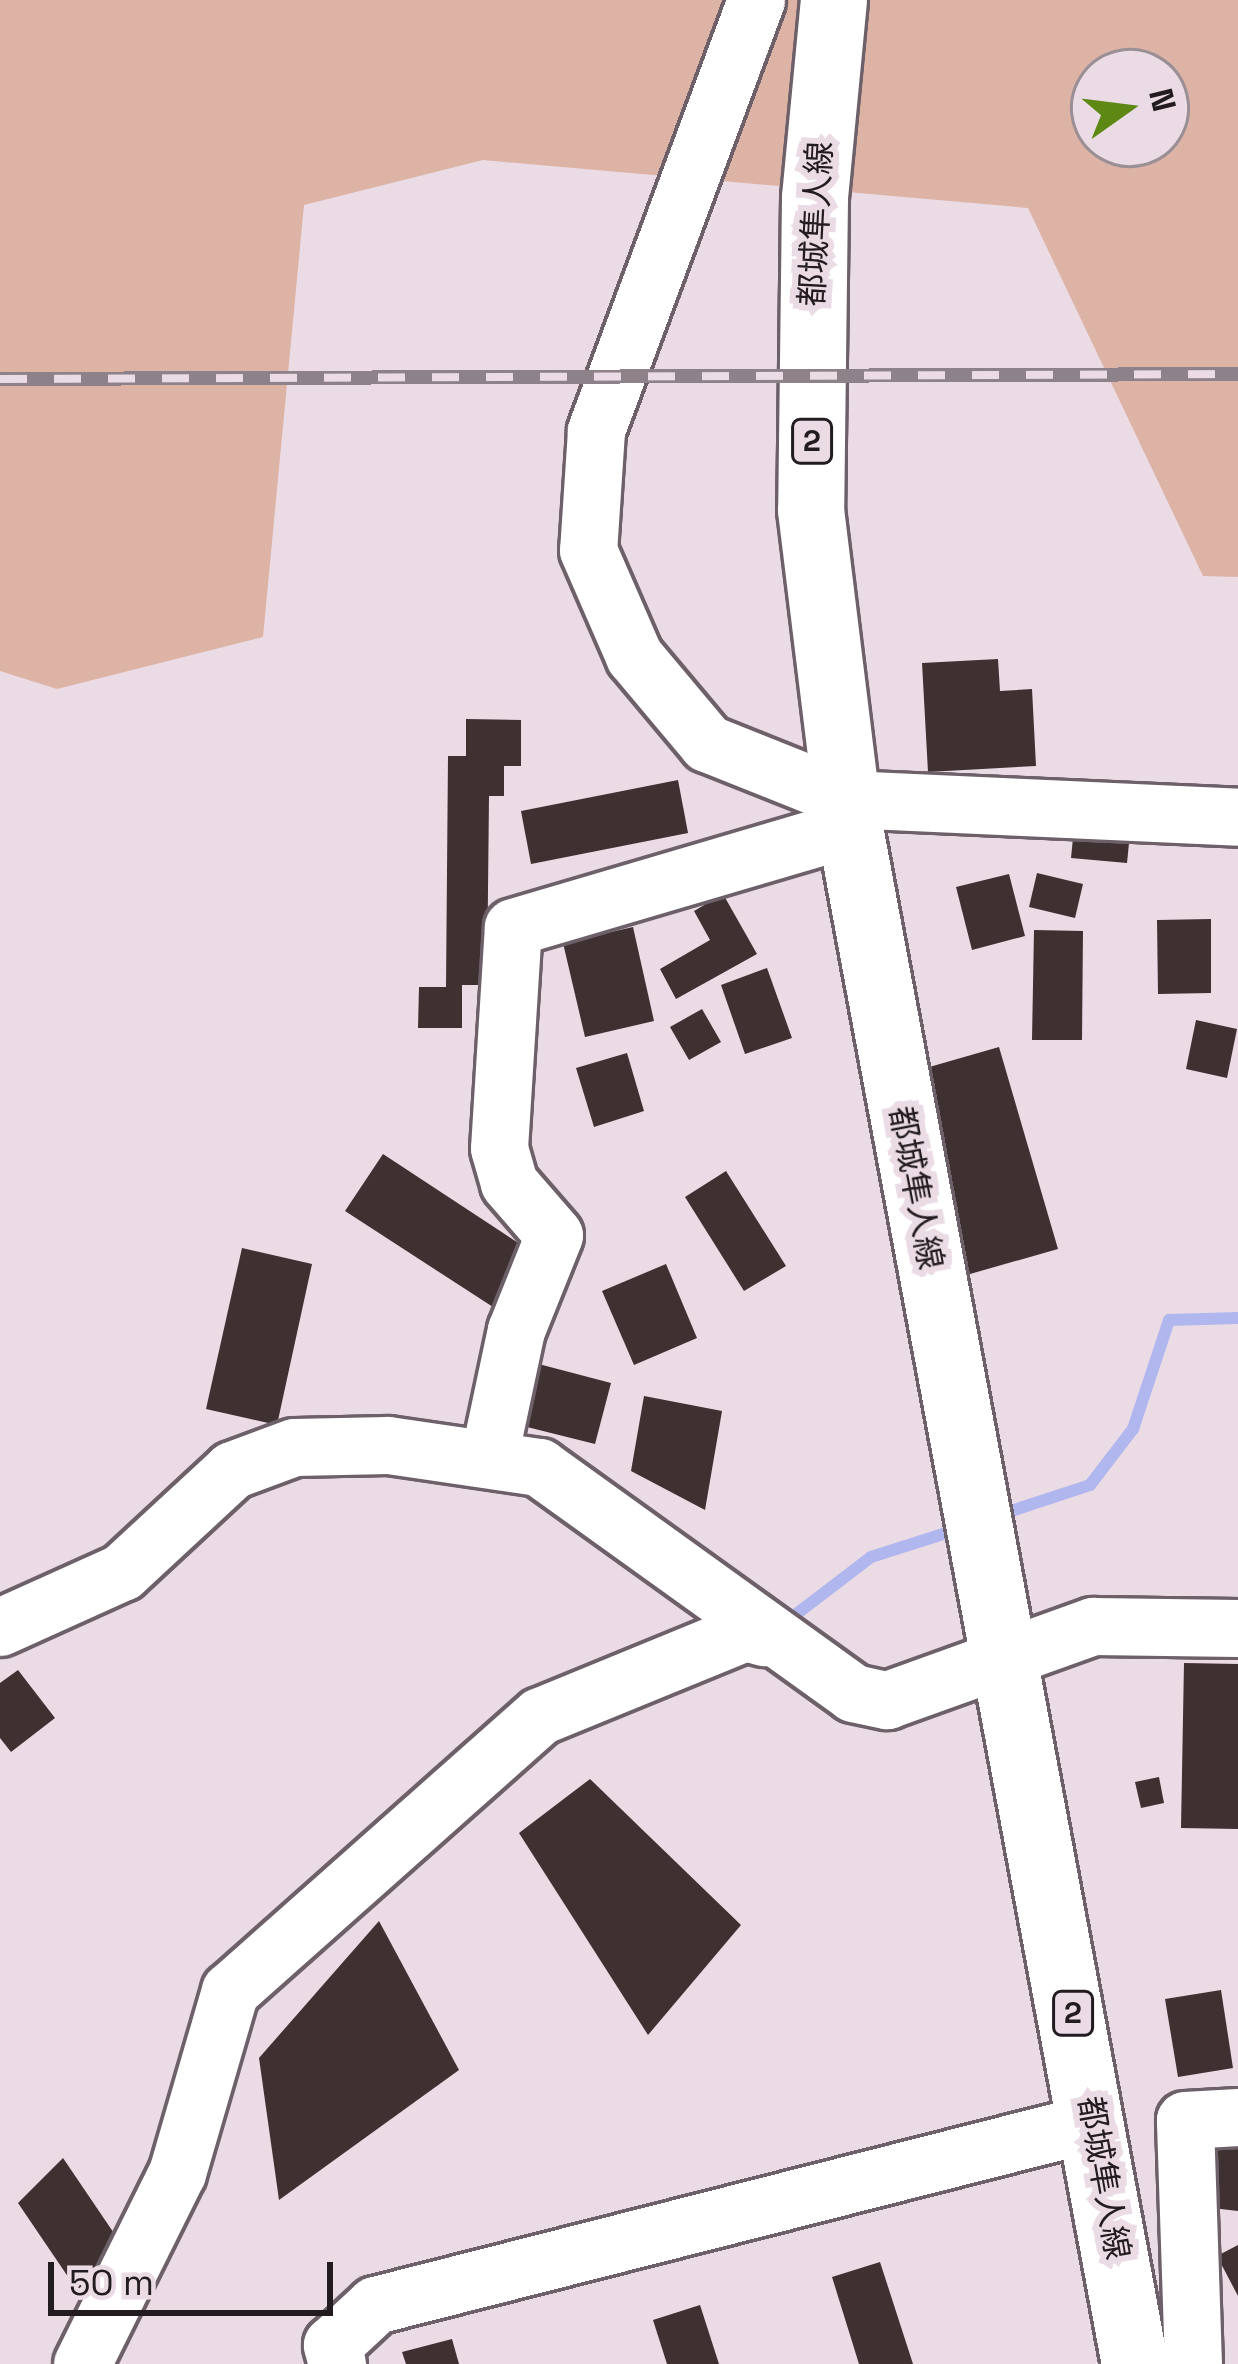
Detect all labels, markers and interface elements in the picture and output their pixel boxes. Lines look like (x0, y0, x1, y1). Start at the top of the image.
north arrow (1070, 48, 1190, 168)
text: N (1139, 84, 1185, 116)
street label: 都城隼人線 (793, 141, 841, 307)
road number: 2 (791, 417, 833, 465)
street label: 都城隼人線 (880, 1103, 950, 1273)
road number: 2 (1052, 1989, 1094, 2037)
street label: 都城隼人線 (1069, 2093, 1137, 2263)
scale bar (54, 2238, 339, 2312)
text: 50 m (69, 2260, 154, 2306)

